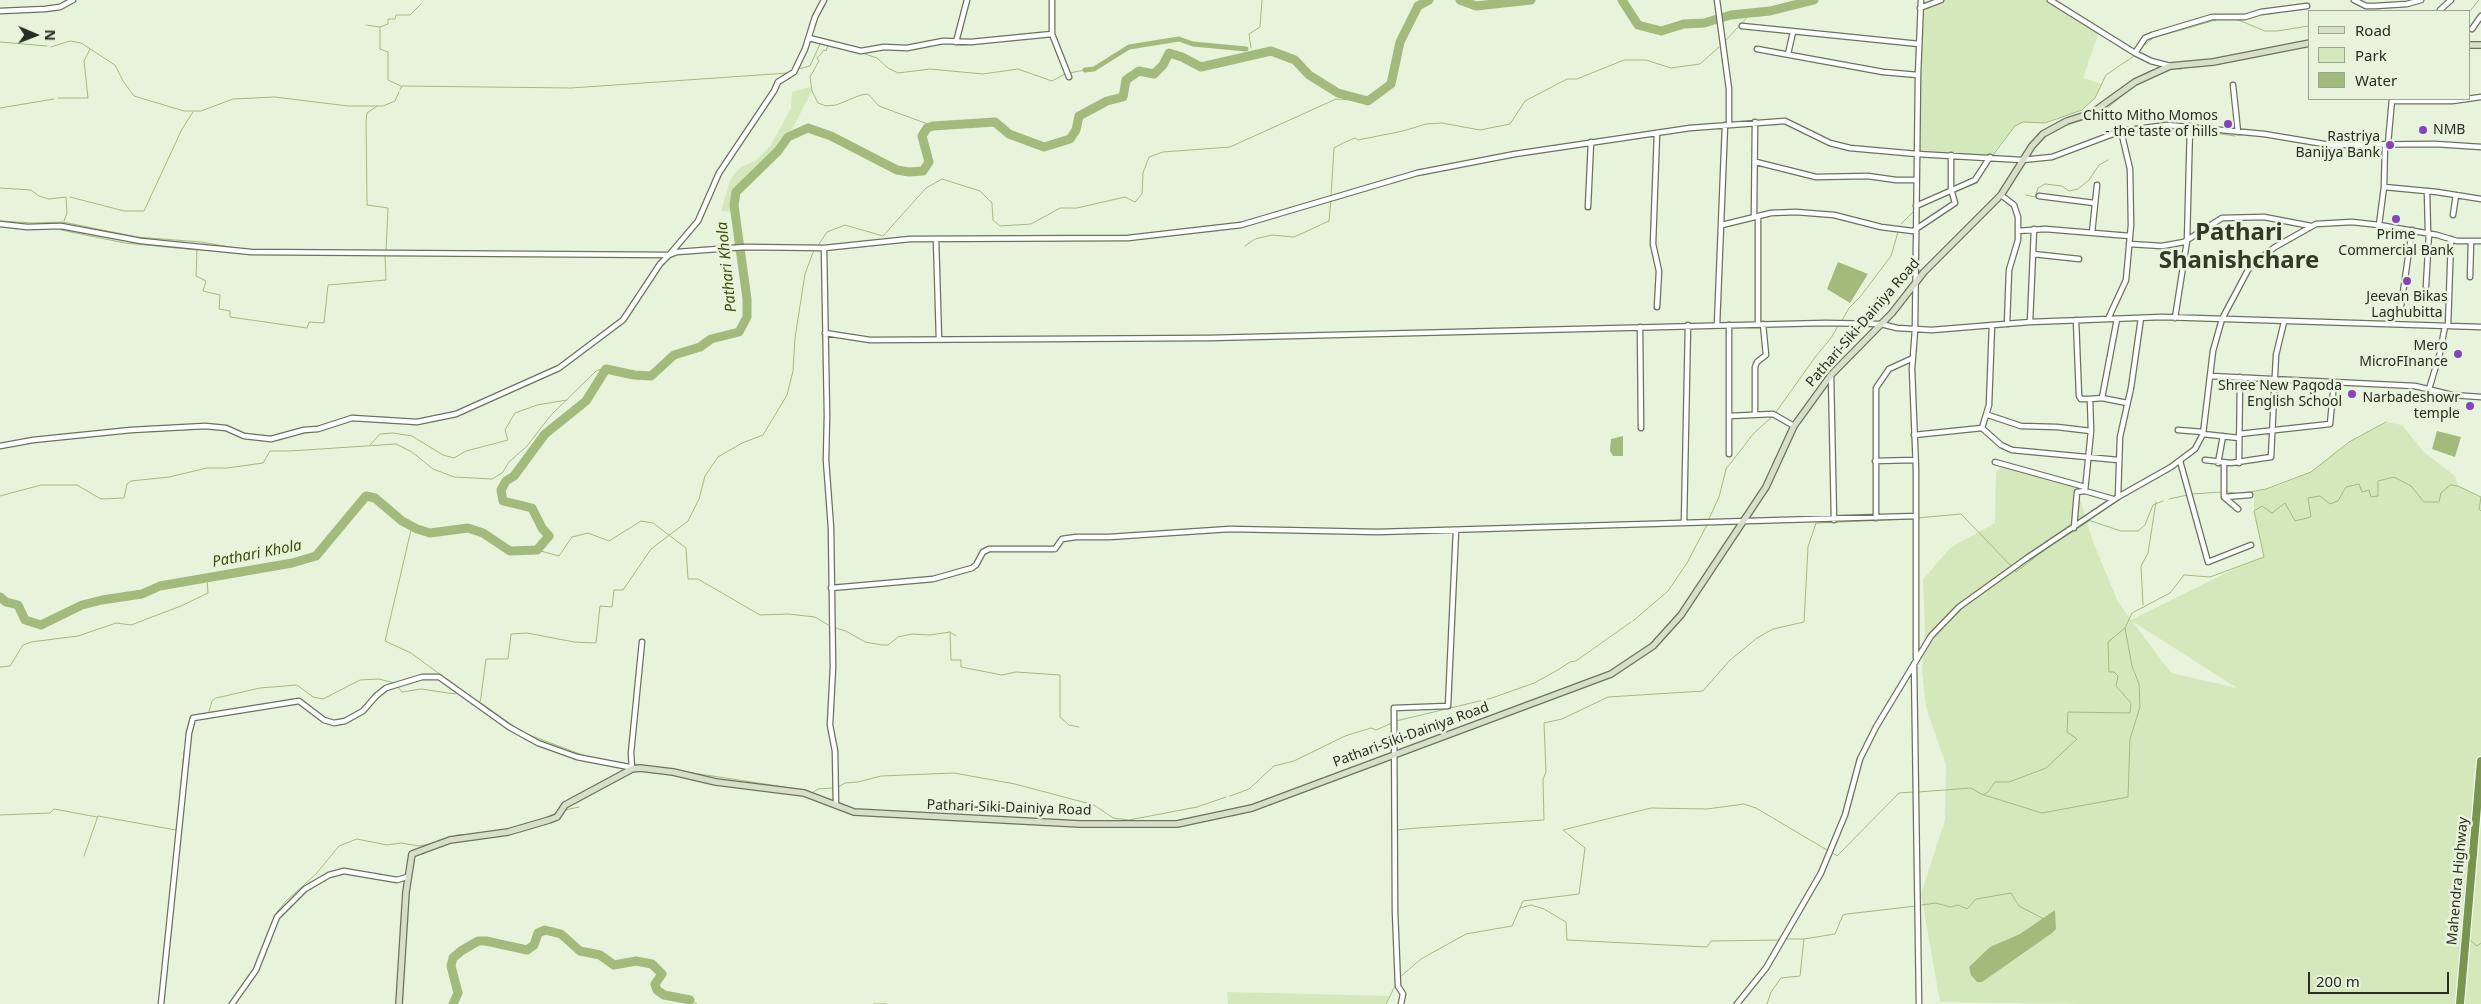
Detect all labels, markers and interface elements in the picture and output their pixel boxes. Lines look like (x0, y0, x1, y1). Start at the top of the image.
north arrow (10, 10, 60, 60)
legend (2308, 10, 2471, 100)
text: Road (2355, 20, 2391, 40)
text: N (41, 29, 60, 41)
text: Park (2355, 45, 2387, 65)
text: Water (2355, 70, 2397, 90)
place label: Chitto Mitho Momos - the taste of hills (2083, 108, 2218, 140)
marker: Chitto Mitho Momos - the taste of hills (2222, 118, 2234, 130)
place label: NMB (2433, 122, 2465, 138)
marker: NMB (2417, 124, 2429, 136)
place label: Rastriya Banijya Bank (2295, 129, 2380, 162)
marker: Rastriya Banijya Bank (2384, 139, 2396, 151)
marker: Prime Commercial Bank (2390, 213, 2402, 225)
district label: Pathari Shanishchare (2159, 219, 2319, 275)
water label: Pathari Khola (713, 221, 741, 313)
place label: Prime Commercial Bank (2338, 227, 2454, 260)
street label: Pathari-Siki-Dainiya Road (1803, 255, 1923, 391)
marker: Jeevan Bikas Laghubitta (2401, 275, 2413, 287)
place label: Jeevan Bikas Laghubitta (2366, 289, 2448, 322)
place label: Mero MicroFInance (2359, 338, 2448, 371)
marker: Mero MicroFInance (2452, 348, 2464, 360)
place label: Shree New Pagoda English School (2218, 378, 2342, 411)
marker: Shree New Pagoda English School (2346, 388, 2358, 400)
place label: Narbadeshowr temple (2362, 390, 2460, 422)
marker: Narbadeshowr temple (2464, 400, 2476, 412)
water label: Pathari Khola (211, 536, 303, 572)
street label: Pathari-Siki-Dainiya Road (1331, 699, 1491, 771)
street label: Pathari-Siki-Dainiya Road (926, 797, 1092, 819)
street label: Mahendra Highway (2444, 816, 2472, 946)
scale bar (2311, 962, 2452, 994)
text: 200 m (2316, 971, 2360, 991)

